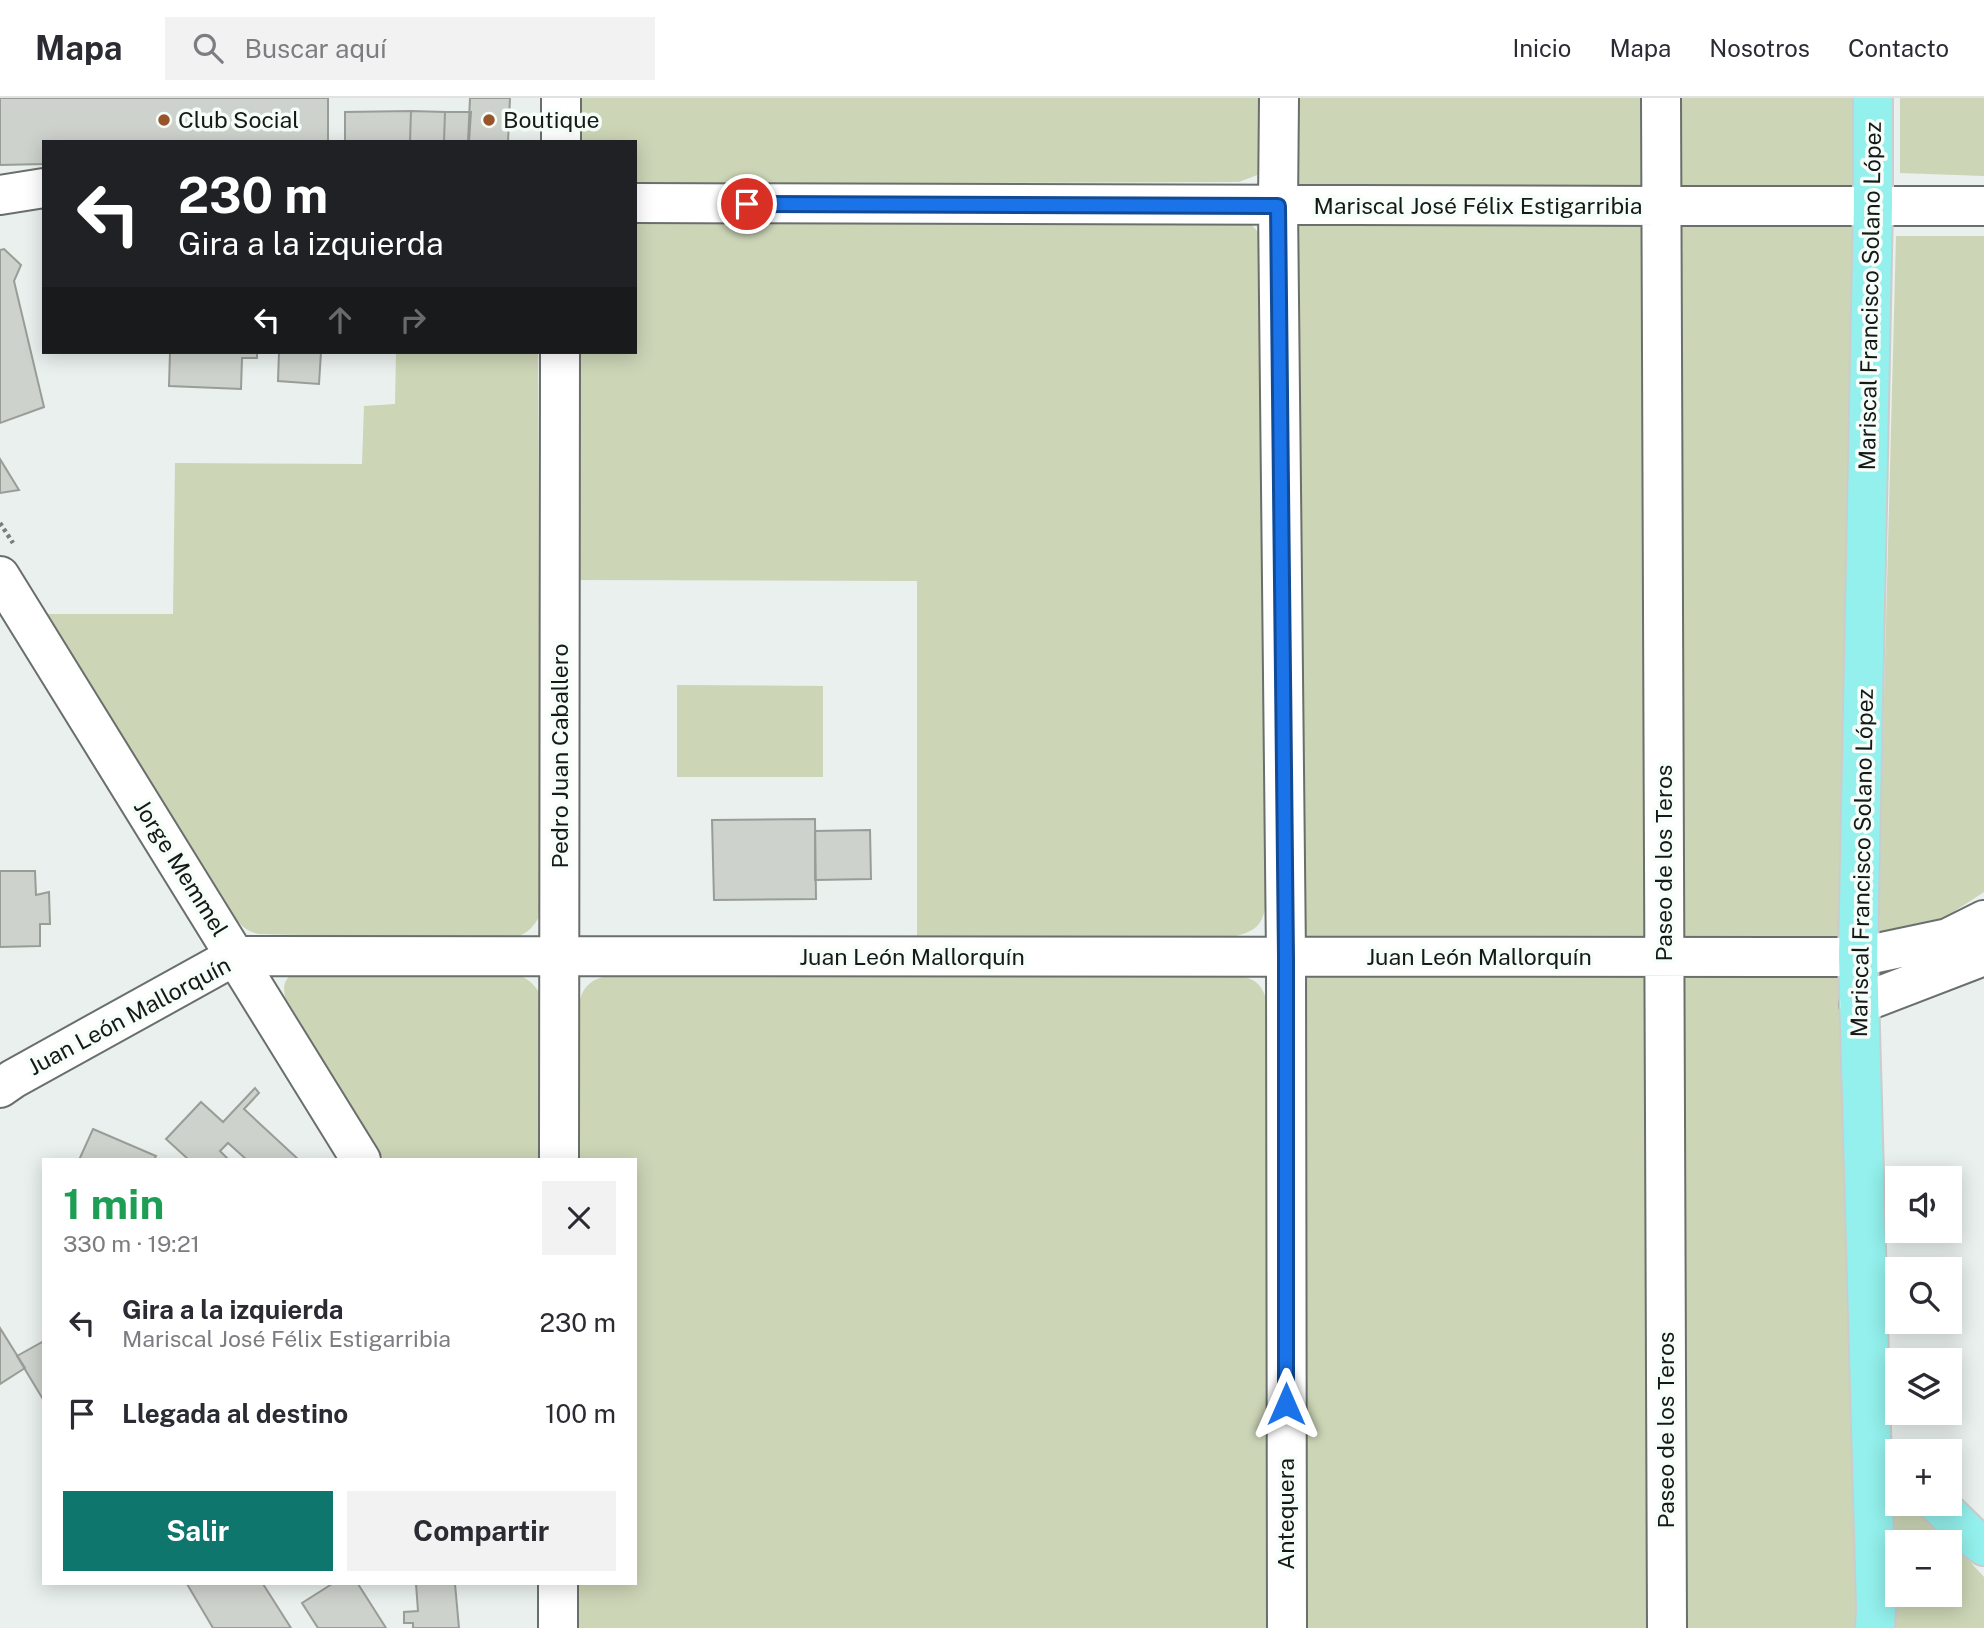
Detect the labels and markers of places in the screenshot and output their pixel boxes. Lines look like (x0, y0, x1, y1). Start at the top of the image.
place label: Club Social (178, 106, 299, 133)
place label: Boutique (503, 106, 600, 133)
marker: Club Social (156, 112, 172, 128)
marker: Boutique (481, 112, 497, 128)
pin (717, 174, 777, 234)

